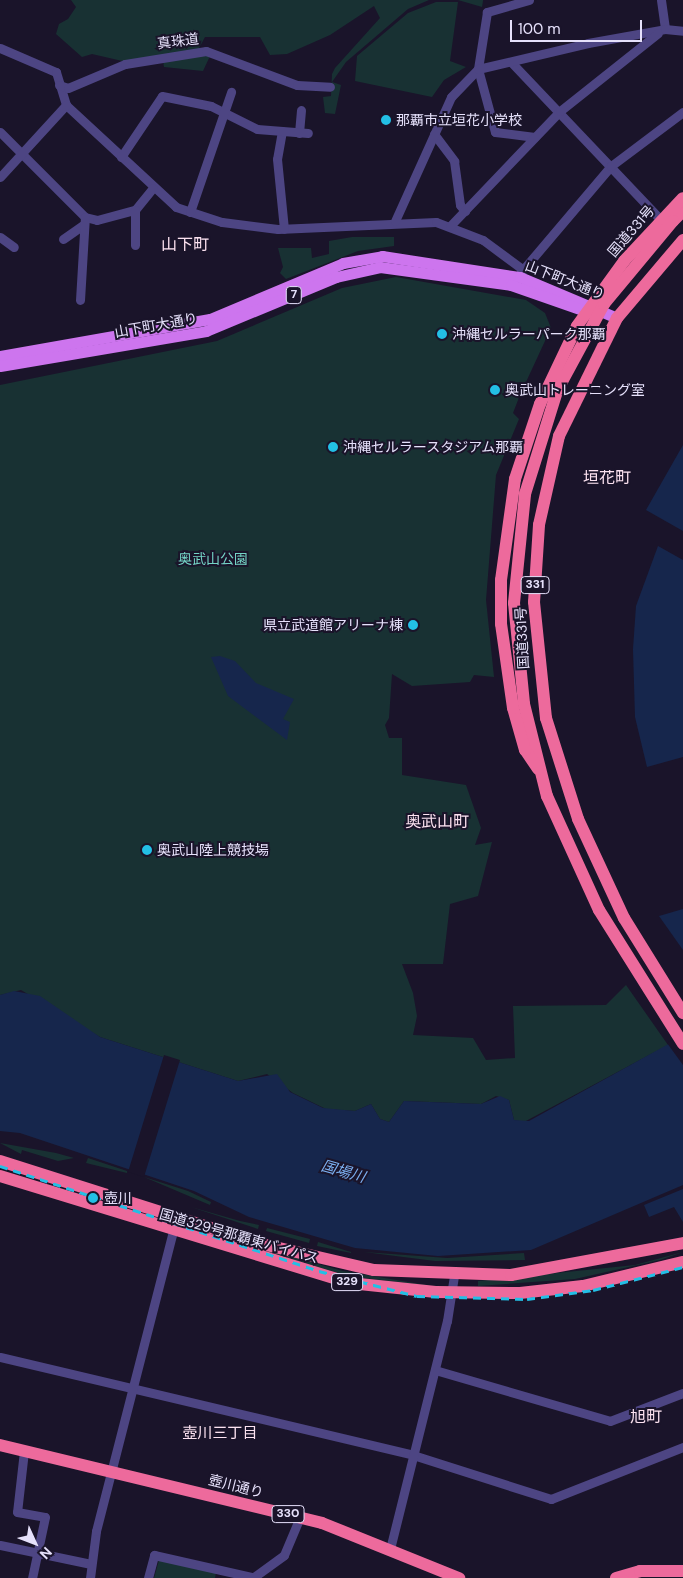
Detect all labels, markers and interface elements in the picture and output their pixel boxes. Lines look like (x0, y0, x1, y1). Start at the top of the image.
scale bar (513, 10, 646, 42)
text: 100 m (518, 19, 561, 39)
street label: 真珠道 (156, 30, 200, 52)
place label: 那覇市立垣花小学校 (396, 112, 522, 128)
marker: 那覇市立垣花小学校 (380, 114, 392, 126)
street label: 国道331号 (604, 202, 658, 260)
district label: 山下町 (161, 235, 209, 255)
street label: 山下町大通り (523, 257, 607, 303)
road number: 7 (285, 286, 303, 304)
street label: 山下町大通り (113, 309, 199, 341)
place label: 沖縄セルラーパーク那覇 (452, 326, 606, 342)
marker: 沖縄セルラーパーク那覇 (436, 328, 448, 340)
place label: 奥武山トレーニング室 (505, 382, 645, 398)
marker: 奥武山トレーニング室 (489, 384, 501, 396)
place label: 沖縄セルラースタジアム那覇 (343, 439, 525, 455)
marker: 沖縄セルラースタジアム那覇 (327, 441, 339, 453)
district label: 垣花町 (583, 468, 631, 488)
park label: 奥武山公園 (178, 551, 248, 567)
road number: 331 (520, 576, 550, 594)
street label: 国道331号 (512, 606, 532, 670)
place label: 県立武道館アリーナ棟 (263, 617, 403, 633)
marker: 県立武道館アリーナ棟 (407, 619, 419, 631)
district label: 奥武山町 (405, 812, 469, 832)
place label: 奥武山陸上競技場 (157, 842, 269, 858)
marker: 奥武山陸上競技場 (141, 844, 153, 856)
water label: 国場川 (319, 1157, 367, 1187)
place label: 壺川 (104, 1190, 132, 1206)
marker: 壺川 (86, 1191, 100, 1205)
street label: 国道329号那覇東バイパス (157, 1205, 321, 1267)
road number: 329 (331, 1272, 363, 1291)
district label: 旭町 (630, 1407, 662, 1427)
district label: 壺川三丁目 (183, 1425, 257, 1443)
street label: 壺川通り (207, 1471, 265, 1501)
road number: 330 (270, 1505, 306, 1524)
north arrow (10, 1518, 60, 1568)
text: N (36, 1543, 56, 1563)

